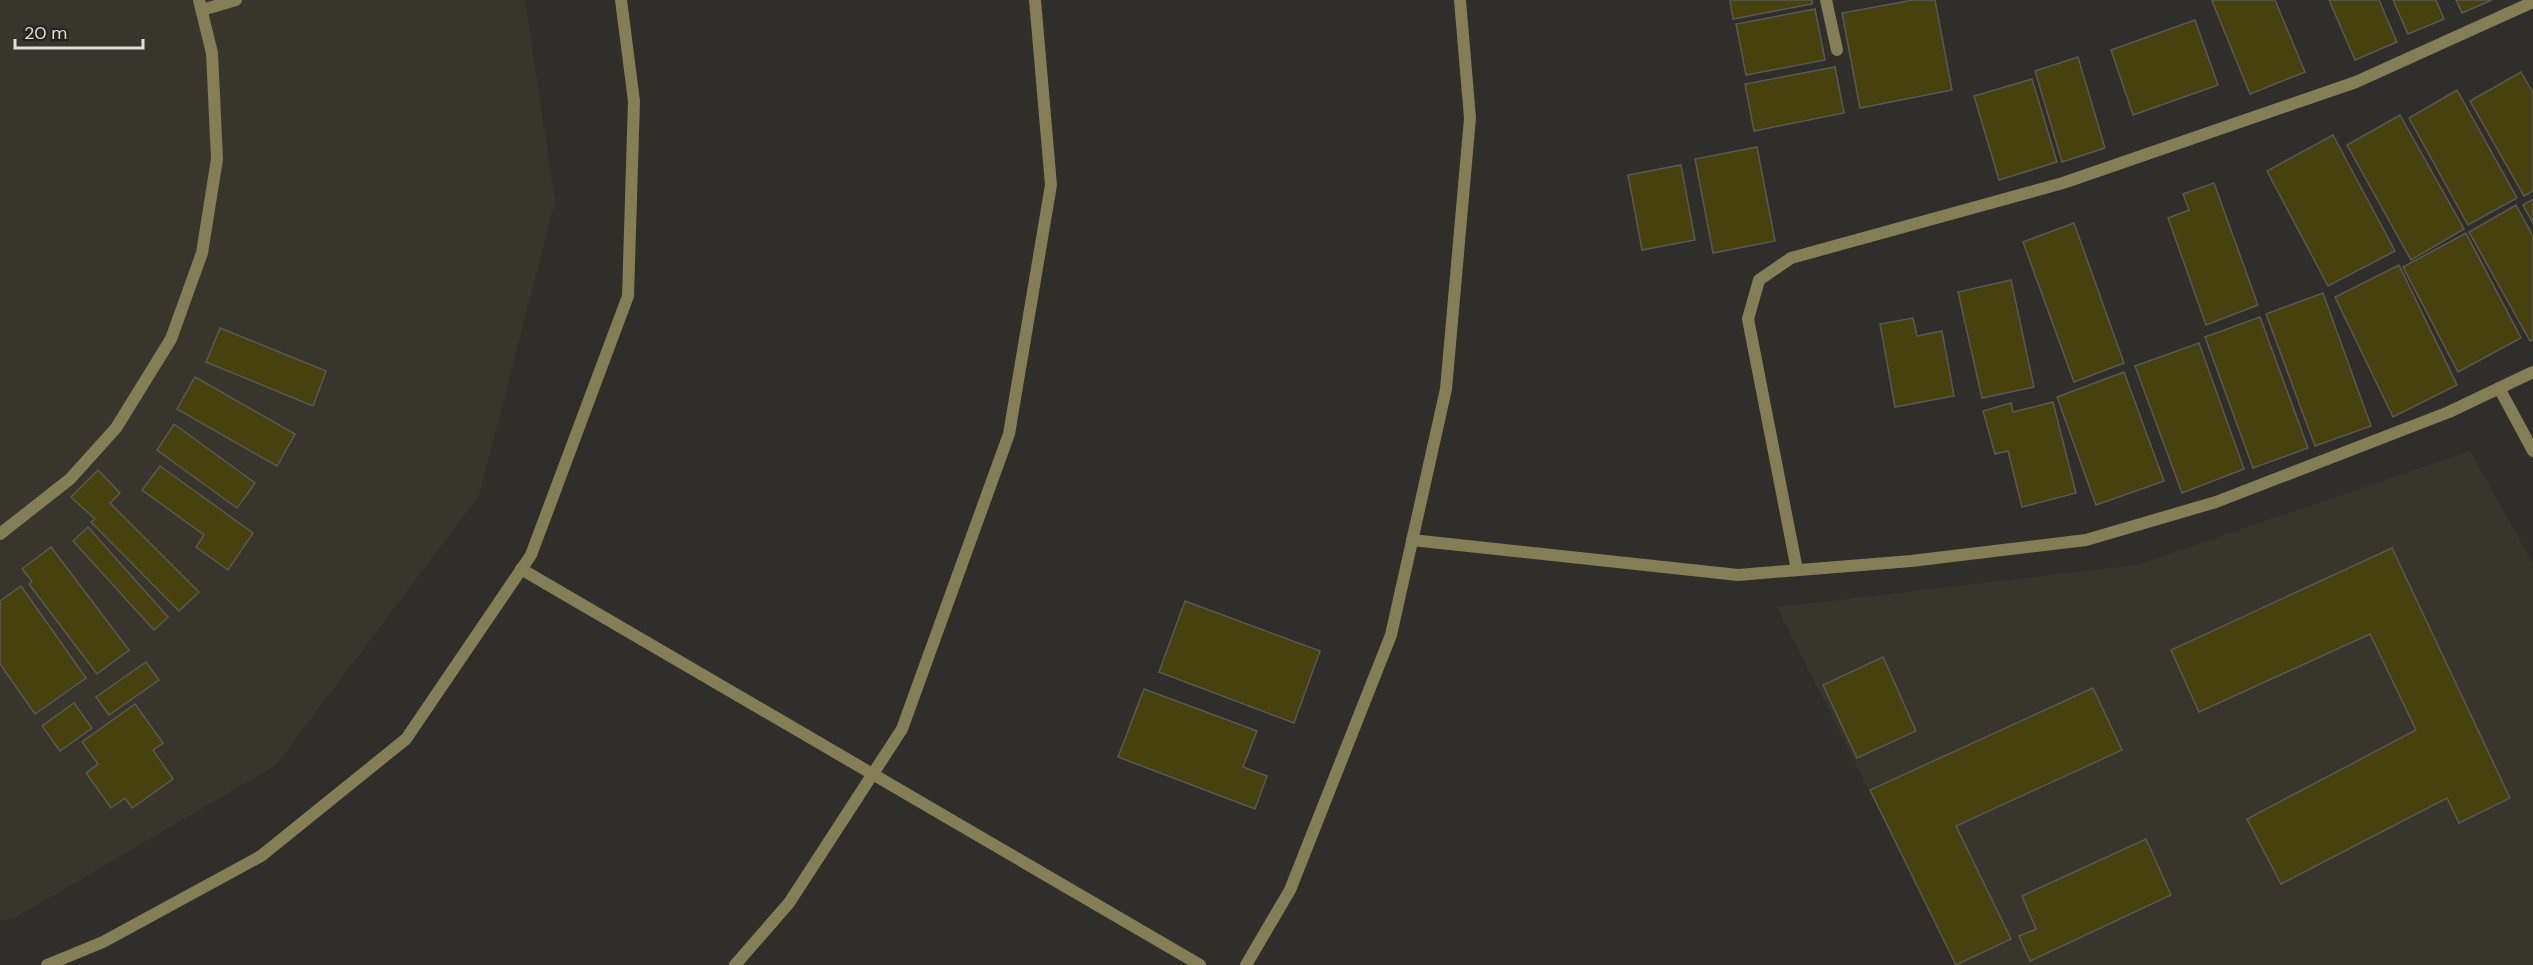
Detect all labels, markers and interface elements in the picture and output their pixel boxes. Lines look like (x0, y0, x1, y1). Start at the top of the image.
scale bar (15, 12, 142, 50)
text: 20 m (24, 21, 67, 45)

